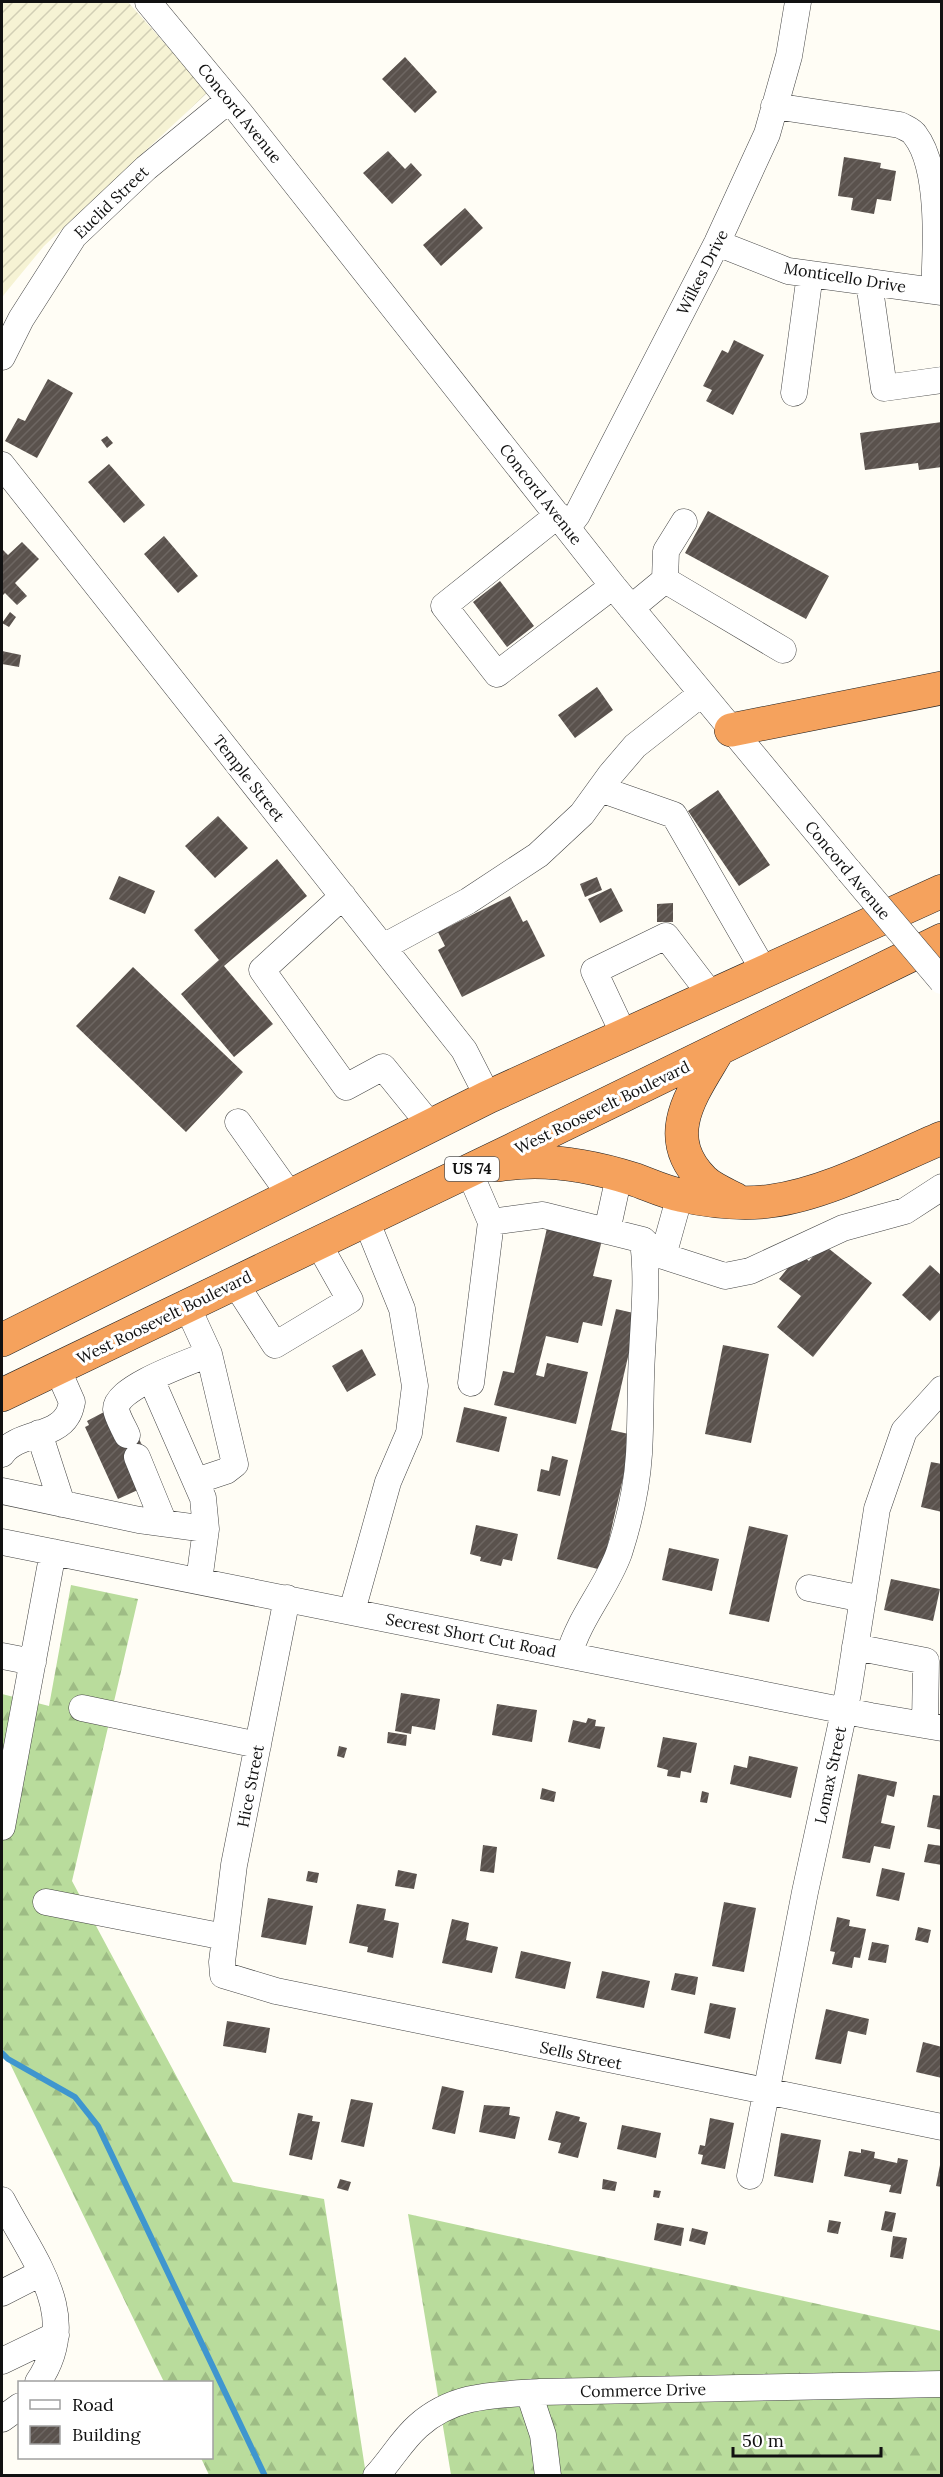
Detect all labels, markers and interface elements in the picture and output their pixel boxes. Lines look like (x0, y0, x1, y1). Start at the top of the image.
street label: Concord Avenue (194, 59, 287, 167)
street label: Euclid Street (70, 161, 153, 242)
street label: Wilkes Drive (672, 226, 732, 318)
street label: Monticello Drive (782, 257, 908, 297)
street label: Concord Avenue (495, 439, 587, 549)
street label: Temple Street (209, 731, 290, 826)
street label: Concord Avenue (801, 816, 895, 924)
street label: West Roosevelt Boulevard (511, 1056, 693, 1158)
road number: US 74 (445, 1157, 499, 1181)
street label: West Roosevelt Boulevard (73, 1266, 255, 1368)
street label: Secrest Short Cut Road (384, 1609, 558, 1661)
street label: Lomax Street (810, 1724, 850, 1826)
street label: Hice Street (232, 1742, 268, 1829)
street label: Sells Street (538, 2037, 625, 2074)
street label: Commerce Drive (580, 2379, 706, 2401)
legend (18, 2381, 213, 2459)
text: Road (72, 2393, 114, 2416)
scale bar (733, 2420, 882, 2458)
text: Building (72, 2423, 142, 2446)
text: 50 m (742, 2429, 784, 2452)

